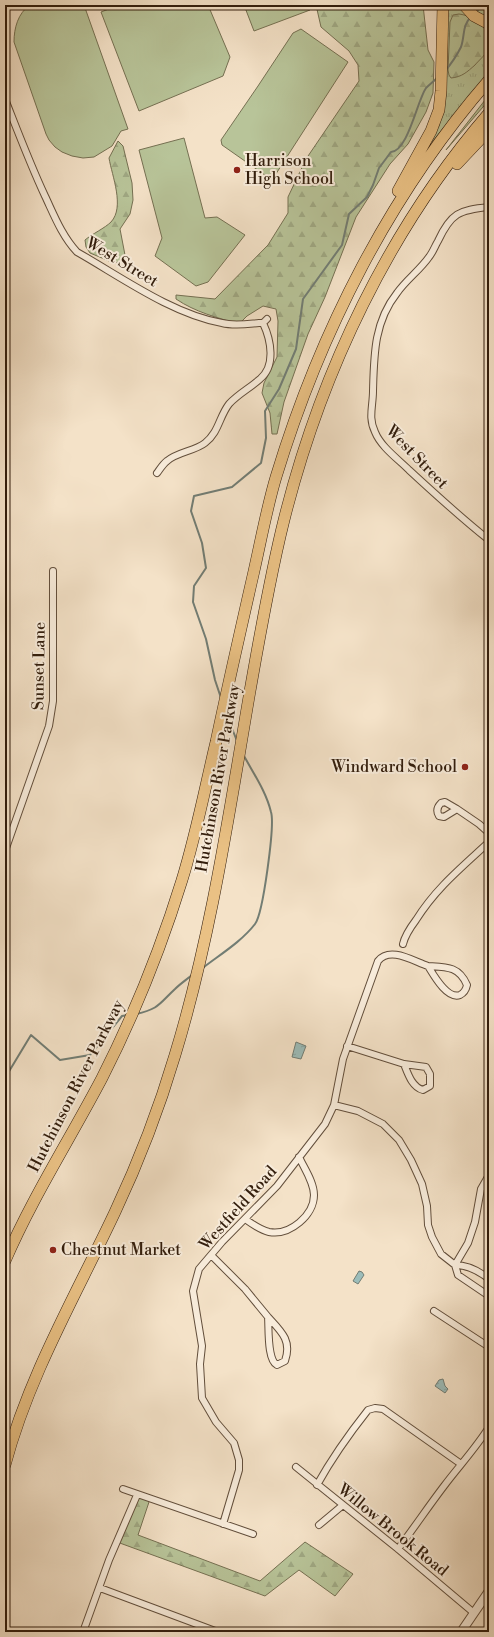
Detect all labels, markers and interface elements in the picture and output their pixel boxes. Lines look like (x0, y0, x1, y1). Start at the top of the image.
place label: Harrison High School (245, 151, 334, 189)
marker: Harrison High School (232, 165, 242, 175)
street label: West Street (81, 232, 162, 292)
street label: West Street (381, 420, 453, 493)
street label: Sunset Lane (28, 622, 50, 710)
street label: Hutchinson River Parkway (192, 682, 244, 874)
place label: Windward School (330, 757, 457, 777)
marker: Windward School (460, 762, 470, 772)
street label: Hutchinson River Parkway (24, 996, 128, 1176)
street label: Westfield Road (194, 1162, 281, 1255)
place label: Chestnut Market (61, 1240, 181, 1260)
marker: Chestnut Market (48, 1245, 58, 1255)
street label: Willow Brook Road (333, 1479, 452, 1581)

